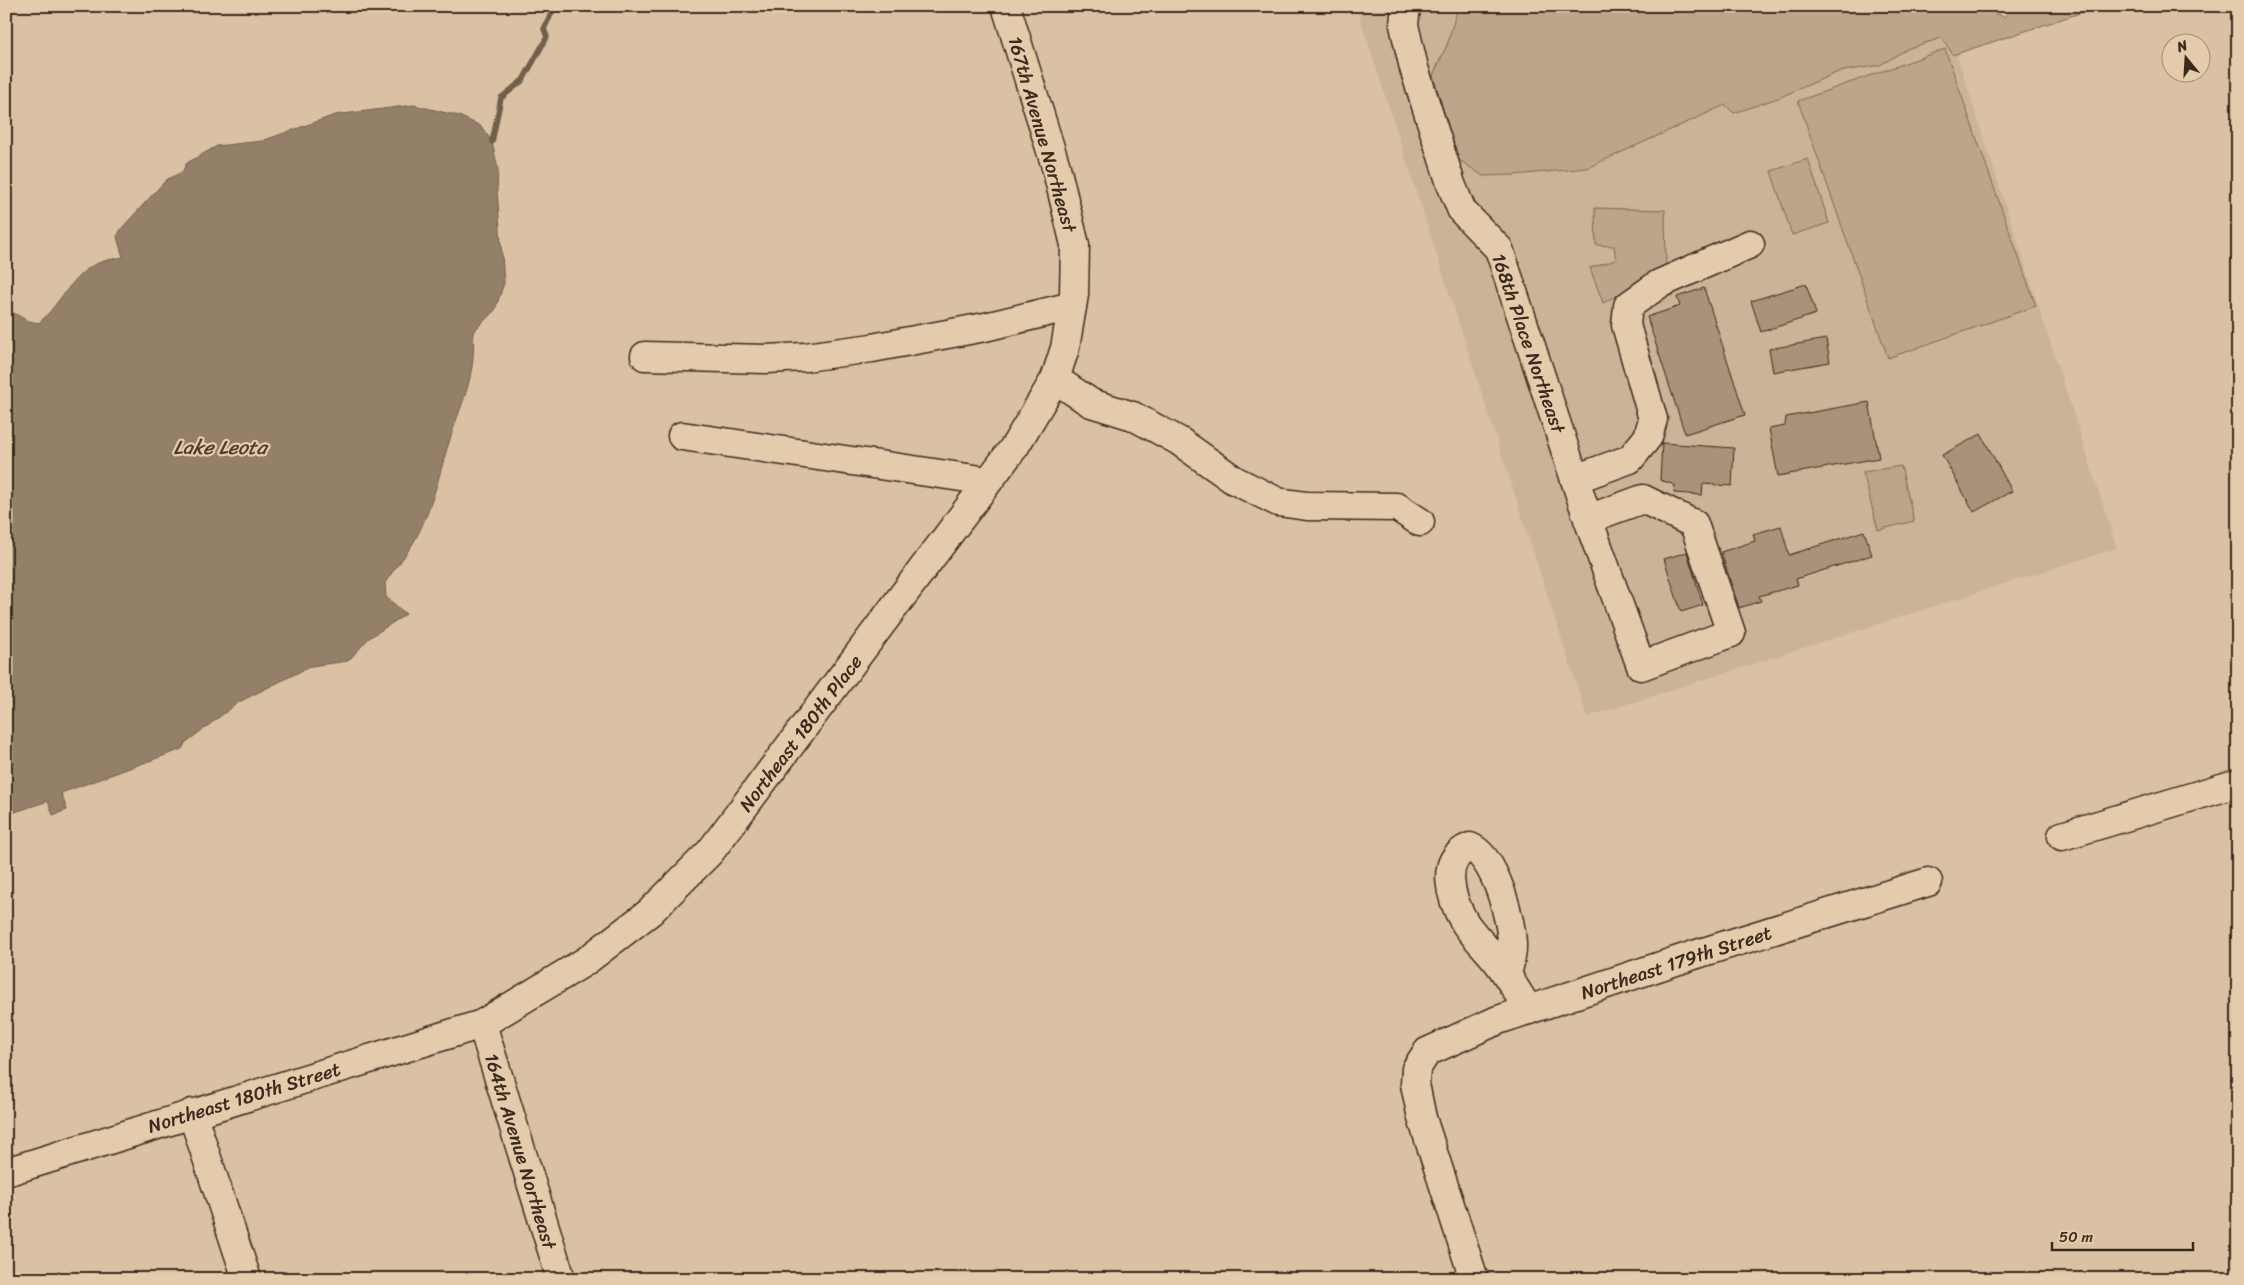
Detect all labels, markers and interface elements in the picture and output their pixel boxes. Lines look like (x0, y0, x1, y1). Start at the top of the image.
street label: 167th Avenue Northeast (999, 32, 1087, 237)
north arrow (2162, 32, 2212, 82)
text: N (2173, 33, 2191, 60)
street label: 168th Place Northeast (1482, 249, 1575, 439)
water label: Lake Leota (173, 430, 270, 465)
street label: Northeast 180th Place (730, 647, 871, 819)
street label: Northeast 179th Street (1576, 916, 1776, 1009)
street label: 164th Avenue Northeast (475, 1049, 566, 1255)
street label: Northeast 180th Street (144, 1052, 345, 1143)
scale bar (2052, 1220, 2193, 1252)
text: 50 m (2059, 1224, 2094, 1250)

